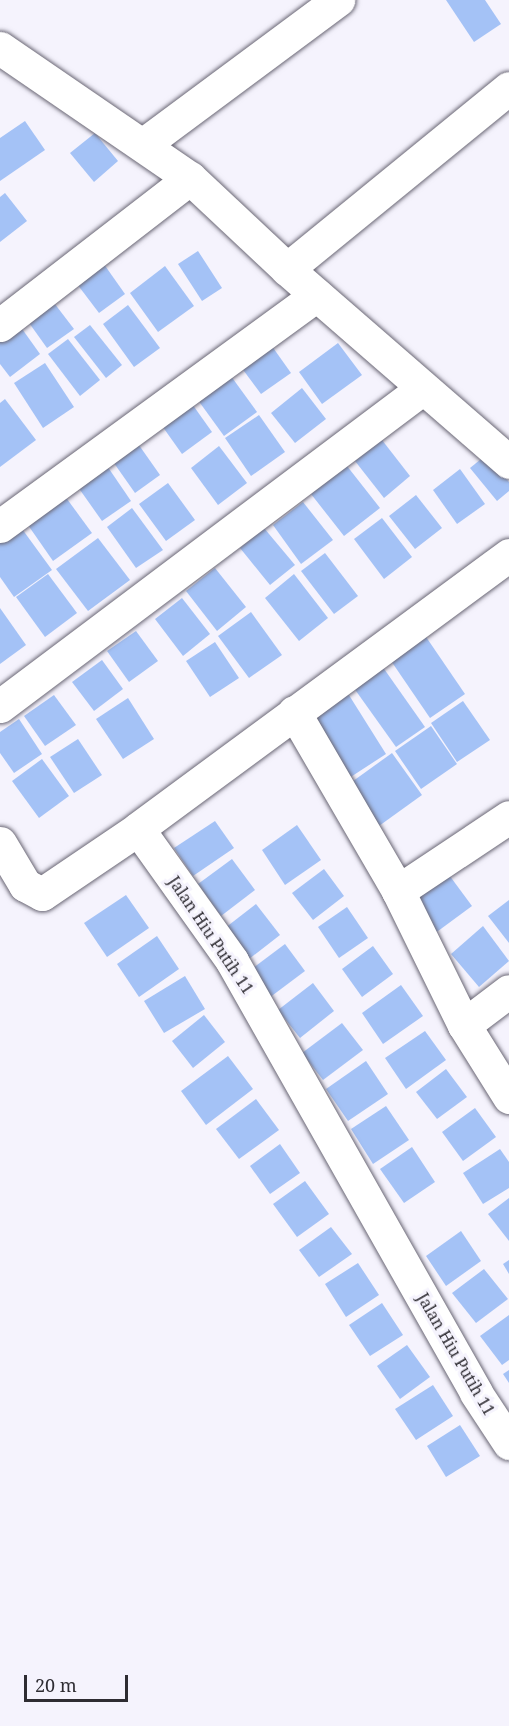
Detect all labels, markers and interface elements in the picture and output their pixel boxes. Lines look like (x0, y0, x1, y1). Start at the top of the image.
street label: Jalan Hiu Putih 11 (164, 872, 258, 998)
street label: Jalan Hiu Putih 11 (413, 1289, 499, 1419)
scale bar (27, 1663, 130, 1701)
text: 20 m (35, 1673, 77, 1697)

